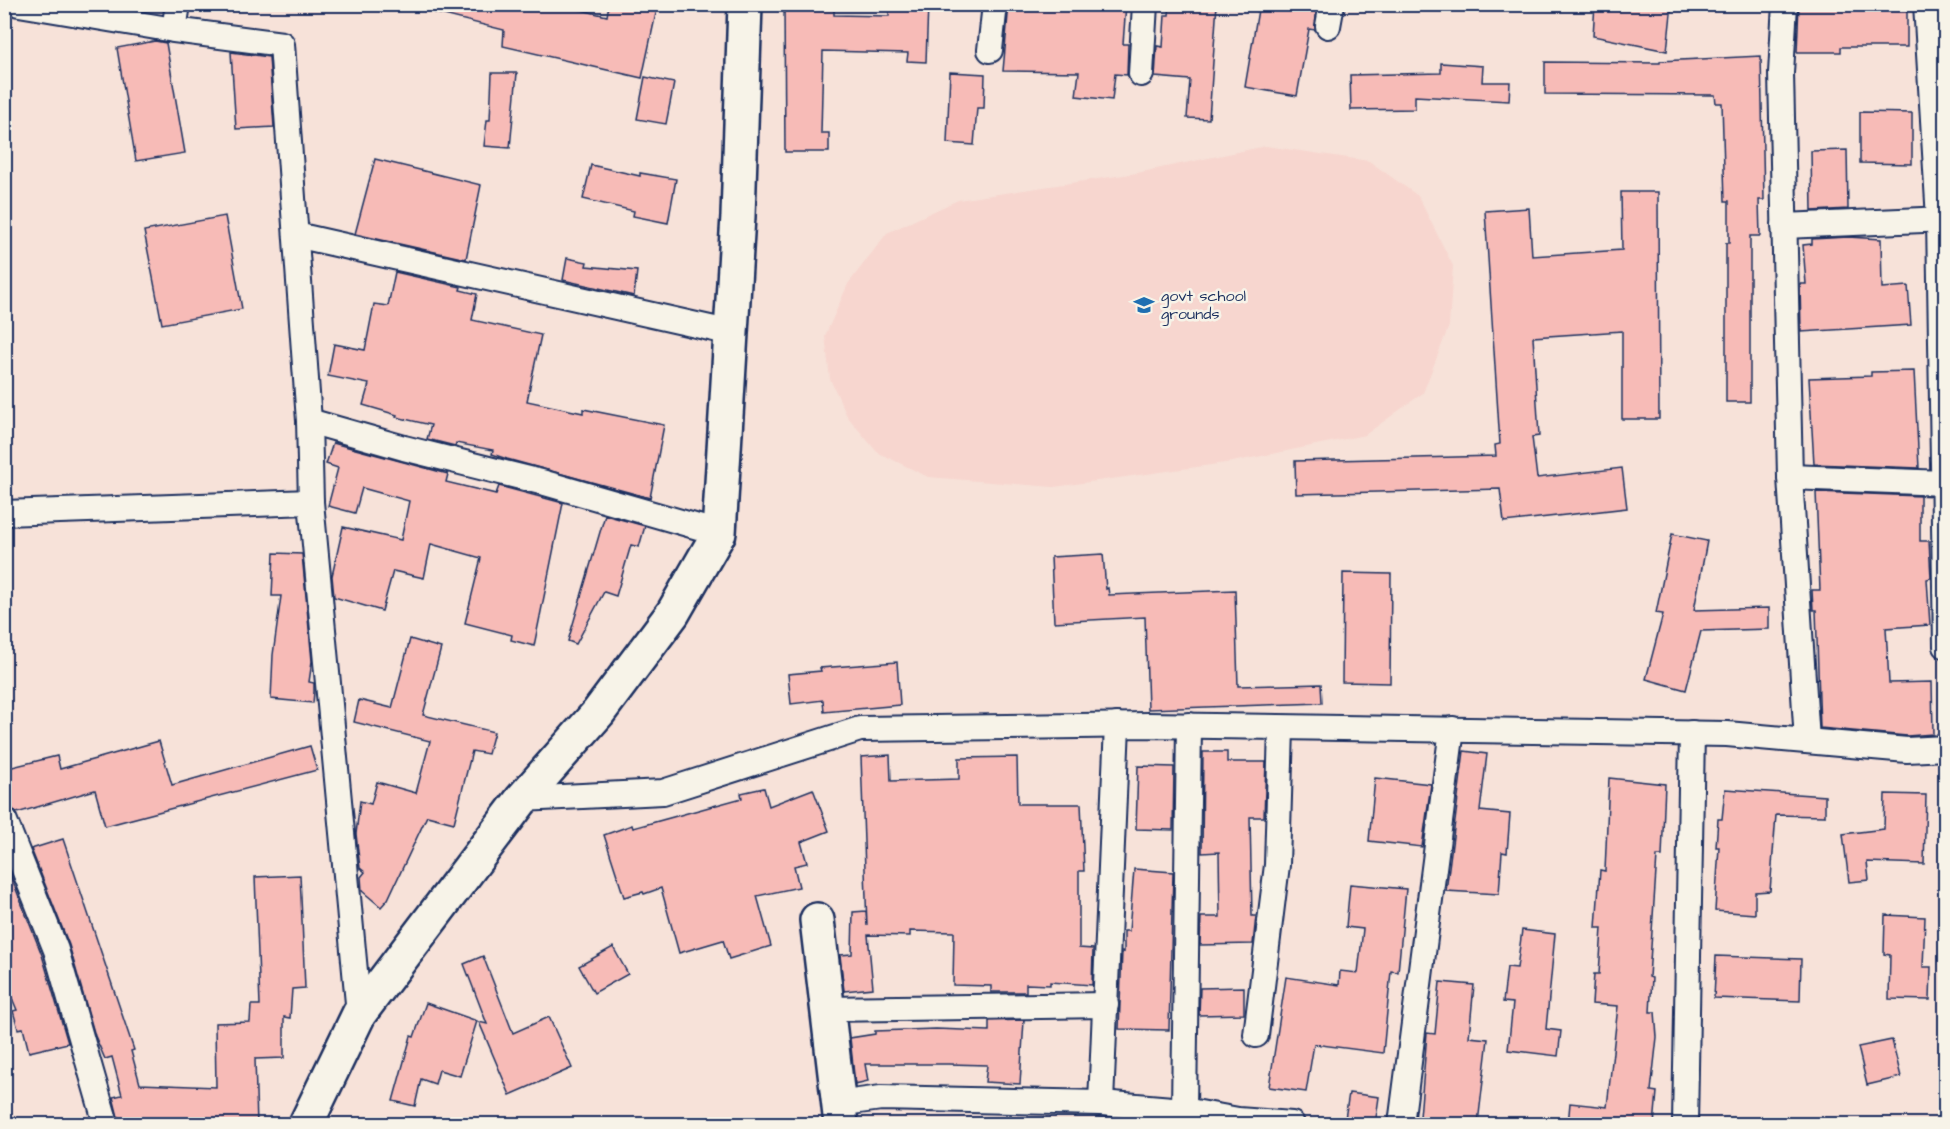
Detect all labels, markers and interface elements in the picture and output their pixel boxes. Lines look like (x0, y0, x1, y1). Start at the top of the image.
place label: govt school grounds (1161, 285, 1246, 326)
school or university icon: govt school grounds (1132, 293, 1156, 317)

